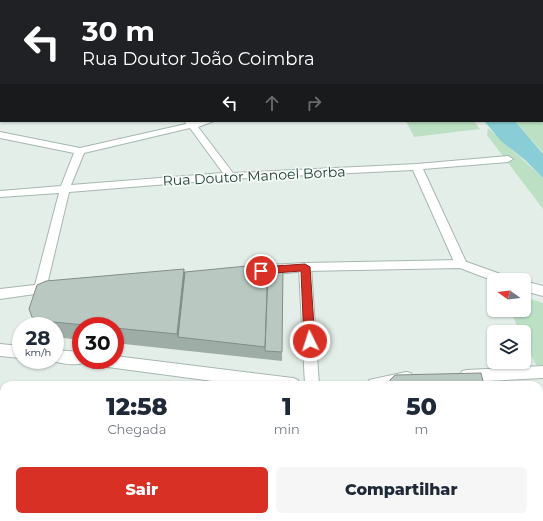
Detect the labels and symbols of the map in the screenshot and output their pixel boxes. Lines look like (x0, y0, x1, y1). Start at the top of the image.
street label: Rua Doutor Manoel Borba (162, 162, 346, 190)
pin (244, 254, 278, 288)
north arrow (487, 273, 531, 317)
speed limit sign: 30 (72, 317, 124, 369)
position arrow (289, 320, 331, 362)

